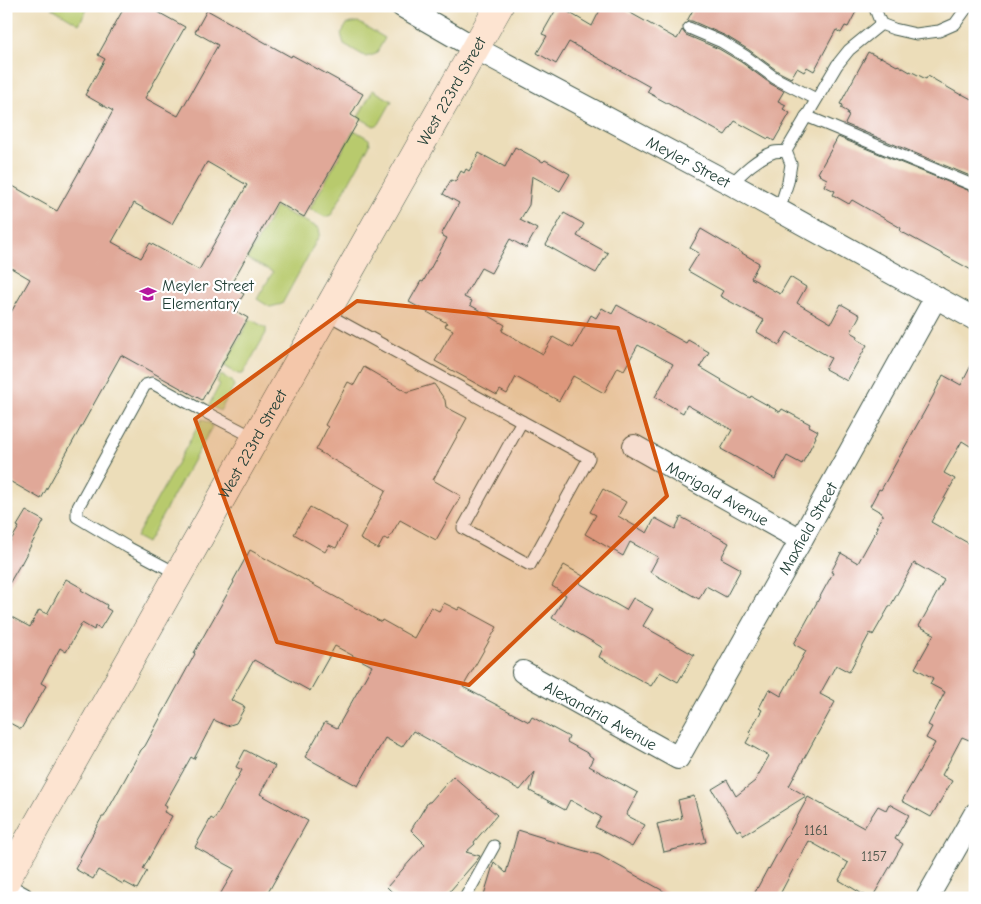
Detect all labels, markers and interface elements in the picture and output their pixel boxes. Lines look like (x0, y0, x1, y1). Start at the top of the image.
street label: West 223rd Street (414, 33, 490, 149)
street label: Meyler Street (643, 133, 733, 192)
place label: Meyler Street Elementary (162, 277, 254, 313)
school or university icon: Meyler Street Elementary (138, 284, 158, 304)
street label: West 223rd Street (215, 386, 291, 502)
street label: Marigold Avenue (663, 458, 772, 530)
street label: Maxfield Street (775, 479, 841, 578)
street label: Alexandria Avenue (541, 678, 660, 755)
house number: 1161 (804, 822, 828, 839)
house number: 1157 (861, 848, 887, 865)

